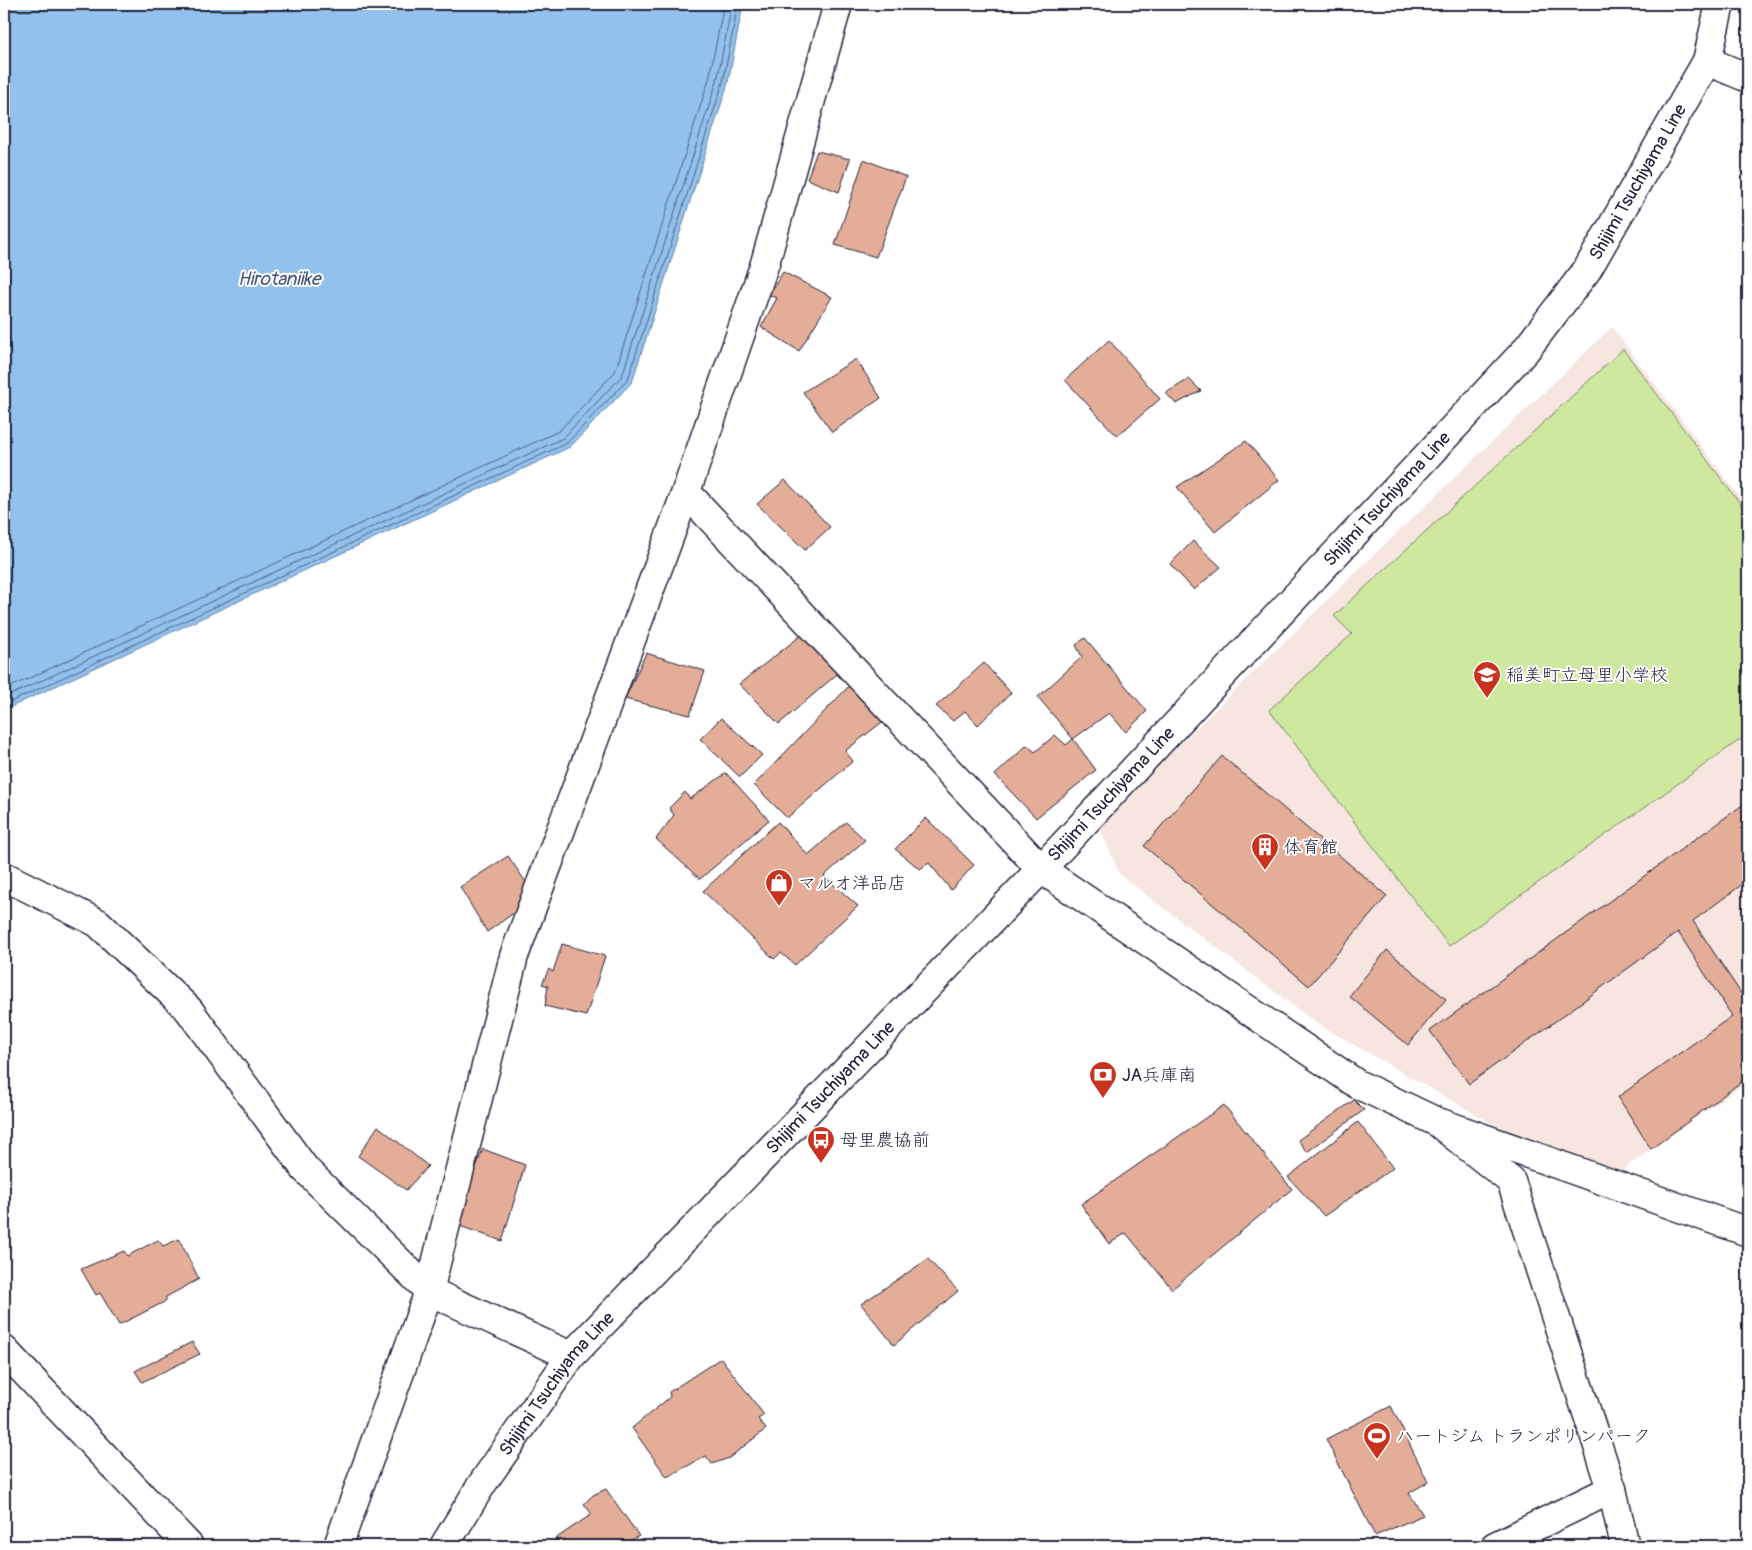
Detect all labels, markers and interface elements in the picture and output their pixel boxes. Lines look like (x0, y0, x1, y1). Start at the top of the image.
street label: Shijimi Tsuchiyama Line (1584, 100, 1692, 264)
water label: Hirotaniike (238, 267, 322, 291)
street label: Shijimi Tsuchiyama Line (1319, 427, 1456, 571)
school or university icon: 稲美町立母里小学校 (1472, 660, 1502, 699)
place label: 稲美町立母里小学校 (1506, 664, 1668, 687)
street label: Shijimi Tsuchiyama Line (1043, 722, 1180, 867)
building icon: 体育館 (1250, 832, 1280, 871)
place label: 体育館 (1284, 836, 1338, 859)
shop icon: マルオ洋品店 (764, 868, 794, 907)
place label: マルオ洋品店 (798, 872, 906, 895)
street label: Shijimi Tsuchiyama Line (761, 1016, 900, 1159)
bank icon: JA兵庫南 (1088, 1060, 1118, 1099)
place label: JA兵庫南 (1122, 1064, 1196, 1087)
bus stop icon: 母里農協前 (806, 1125, 836, 1164)
place label: 母里農協前 (840, 1129, 930, 1152)
street label: Shijimi Tsuchiyama Line (494, 1307, 620, 1460)
sports icon: ハートジム トランポリンパーク (1362, 1421, 1392, 1460)
place label: ハートジム トランポリンパーク (1396, 1425, 1650, 1448)

